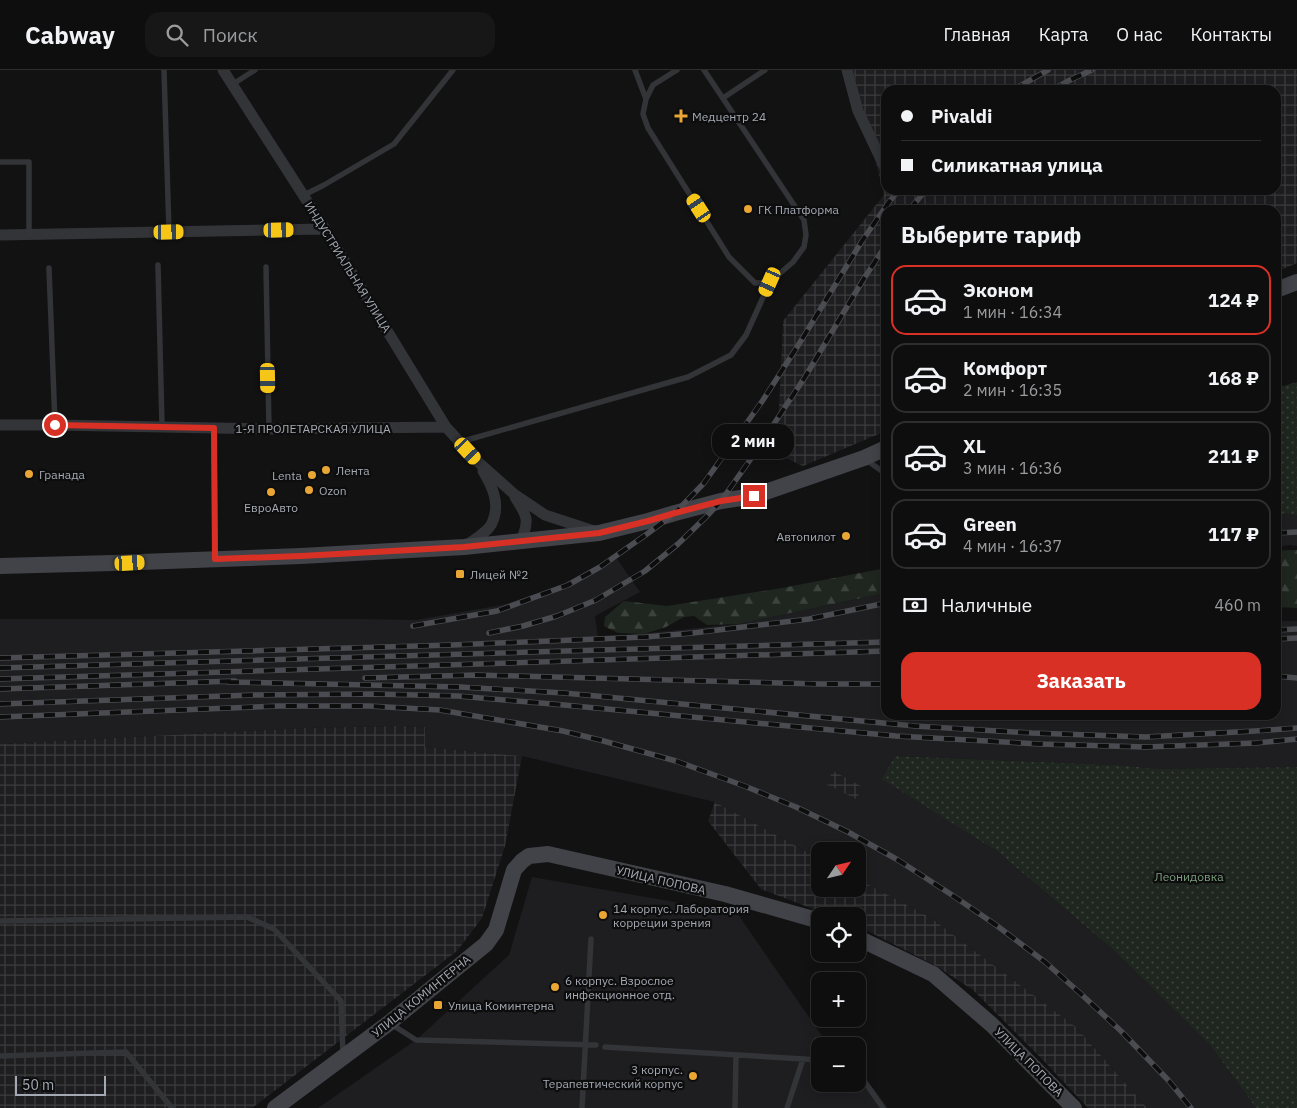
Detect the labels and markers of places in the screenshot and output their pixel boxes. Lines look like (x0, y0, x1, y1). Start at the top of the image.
marker: Медцентр 24 (674, 109, 688, 123)
place label: Медцентр 24 (692, 109, 766, 124)
place label: ГК Платформа (758, 202, 840, 217)
marker: ГК Платформа (742, 203, 754, 215)
place label: Лента (336, 463, 370, 478)
marker: Лента (320, 464, 332, 476)
place label: Гранада (39, 467, 86, 482)
marker: Гранада (23, 468, 35, 480)
place label: Lenta (272, 468, 303, 483)
marker: Lenta (306, 469, 318, 481)
place label: Ozon (319, 483, 346, 498)
marker: Ozon (303, 484, 315, 496)
marker: ЕвроАвто (265, 486, 277, 498)
place label: ЕвроАвто (244, 500, 298, 515)
place label: Автопилот (777, 529, 836, 544)
marker: Автопилот (840, 530, 852, 542)
place label: Лицей №2 (470, 567, 528, 582)
marker: Лицей №2 (454, 568, 466, 580)
place label: 14 корпус. Лаборатория корреции зрения (613, 901, 749, 930)
marker: 14 корпус. Лаборатория корреции зрения (597, 909, 609, 921)
place label: 6 корпус. Взрослое инфекционное отд. (565, 973, 675, 1002)
marker: 6 корпус. Взрослое инфекционное отд. (549, 981, 561, 993)
place label: Улица Коминтерна (448, 998, 555, 1013)
marker: Улица Коминтерна (432, 999, 444, 1011)
place label: 3 корпус. Терапевтический корпус (543, 1062, 683, 1091)
marker: 3 корпус. Терапевтический корпус (687, 1070, 699, 1082)

